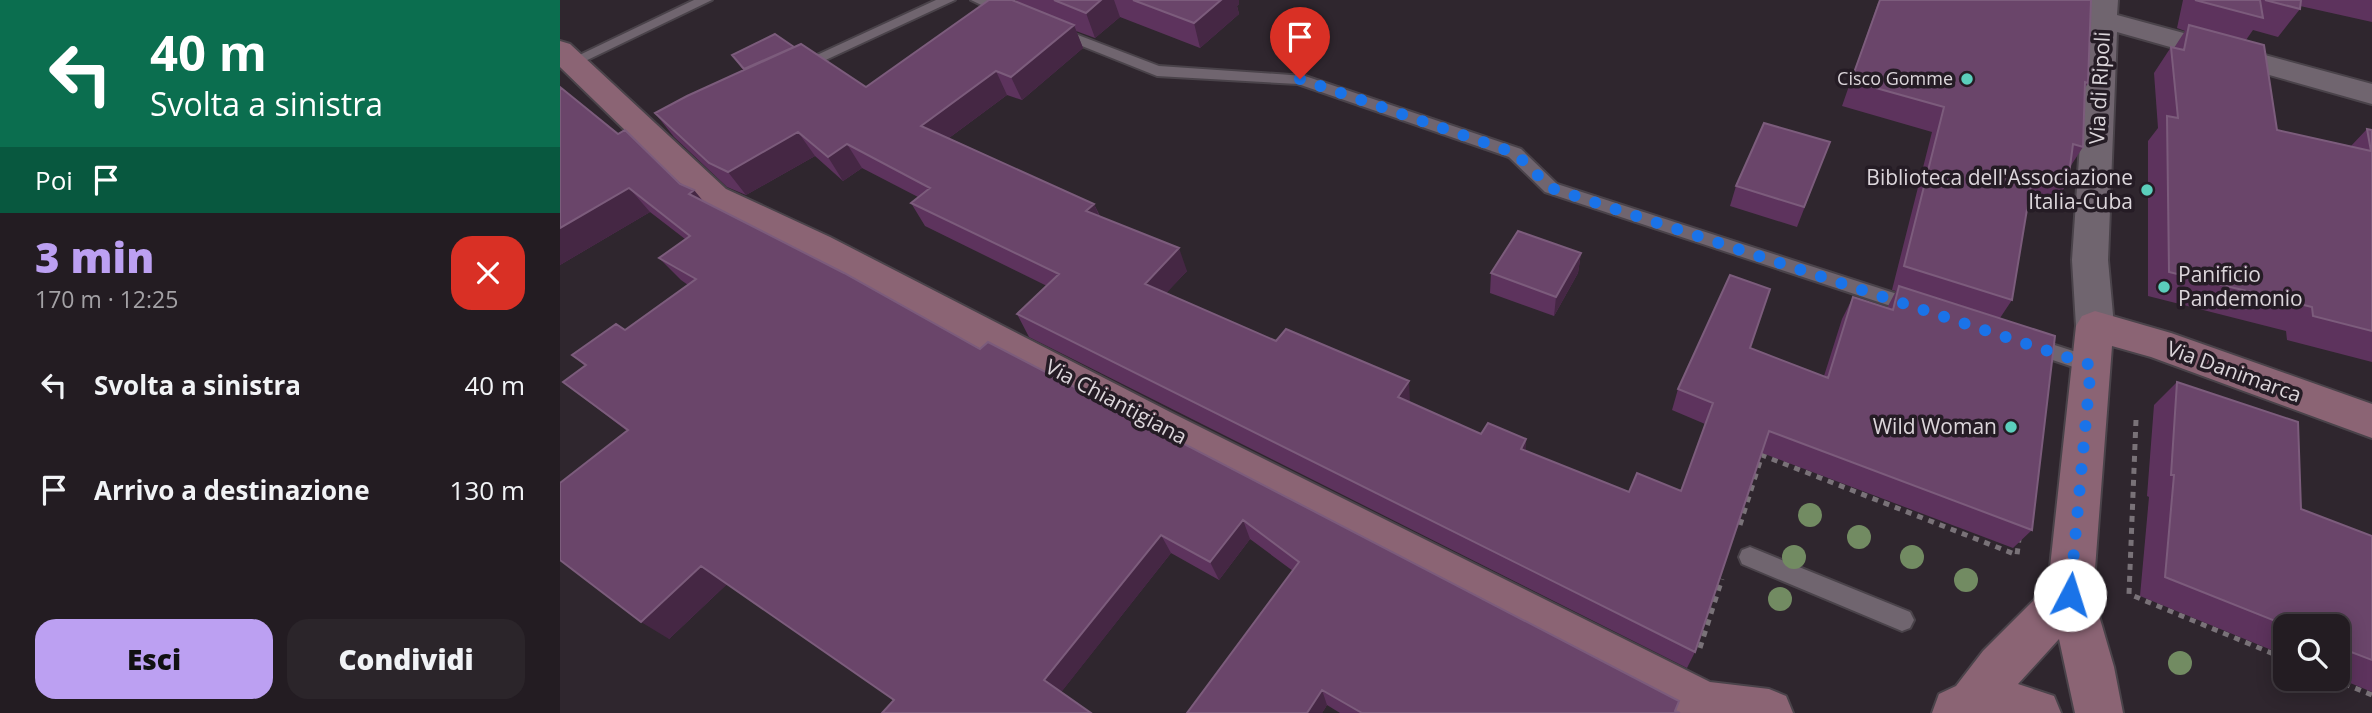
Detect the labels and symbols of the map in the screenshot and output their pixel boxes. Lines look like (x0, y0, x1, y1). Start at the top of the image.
pin (1270, 7, 1330, 79)
street label: Via di Ripoli (2082, 31, 2116, 145)
place label: Cisco Gomme (1837, 66, 1953, 90)
marker: Cisco Gomme (1959, 71, 1975, 87)
place label: Biblioteca dell'Associazione Italia-Cuba (1866, 163, 2133, 215)
marker: Biblioteca dell'Associazione Italia-Cuba (2139, 182, 2155, 198)
place label: Panificio Pandemonio (2178, 260, 2303, 312)
marker: Panificio Pandemonio (2156, 279, 2172, 295)
street label: Via Danimarca (2163, 334, 2306, 408)
street label: Via Chiantigiana (1041, 352, 1192, 450)
place label: Wild Woman (1873, 412, 1997, 440)
marker: Wild Woman (2003, 419, 2019, 435)
position arrow (2033, 558, 2107, 632)

